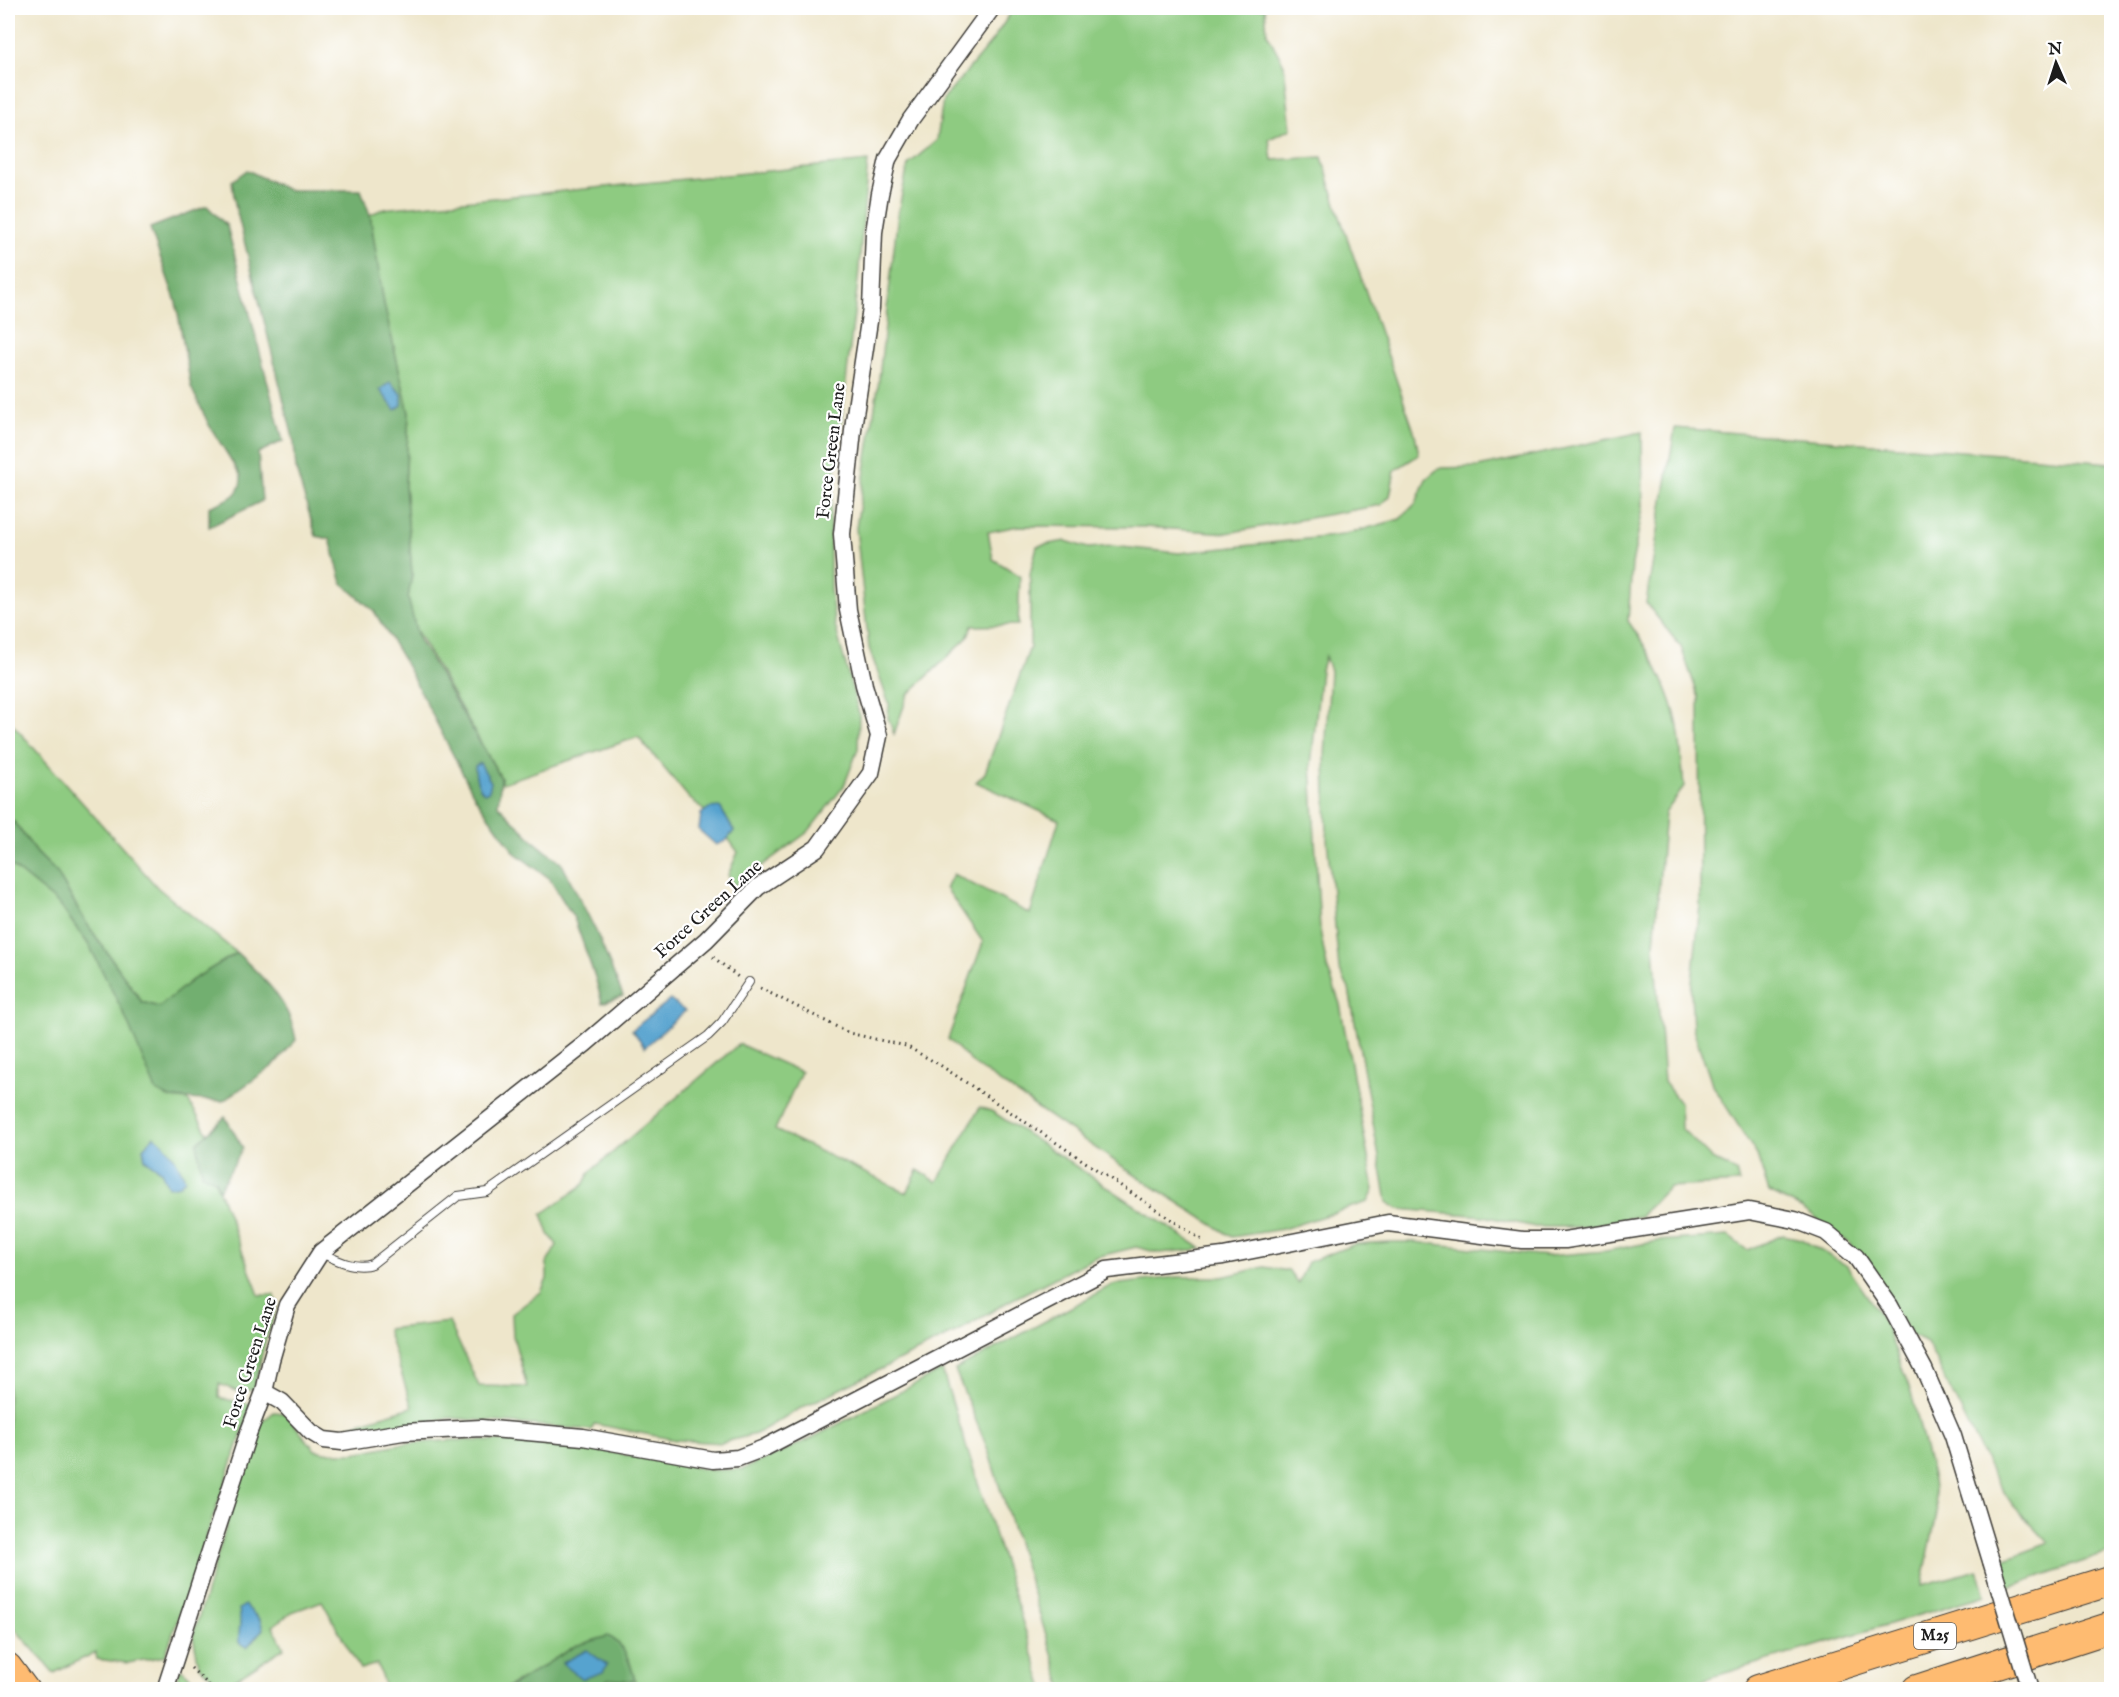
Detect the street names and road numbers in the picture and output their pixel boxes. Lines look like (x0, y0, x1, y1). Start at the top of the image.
street label: Force Green Lane (812, 382, 852, 520)
street label: Force Green Lane (650, 856, 768, 964)
street label: Force Green Lane (219, 1294, 283, 1432)
road number: M25 (1914, 1623, 1956, 1649)

